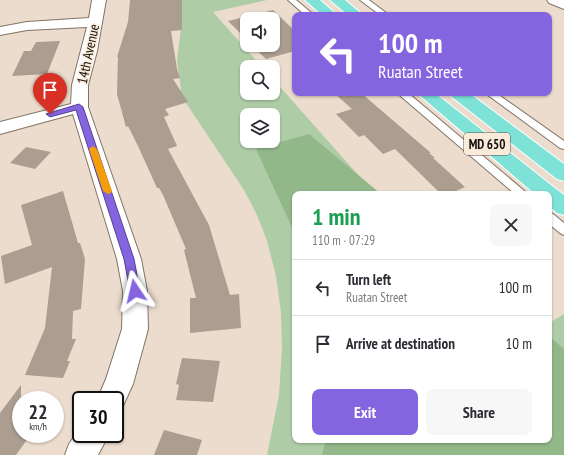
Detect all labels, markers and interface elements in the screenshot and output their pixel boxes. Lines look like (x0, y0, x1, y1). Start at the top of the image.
map controls (240, 12, 280, 148)
button: sound (240, 12, 280, 52)
street label: 14th Avenue (73, 22, 103, 86)
text: 100 m (378, 24, 442, 61)
icon: left (312, 28, 364, 80)
button: search (240, 60, 280, 100)
text: Ruatan Street (378, 60, 463, 83)
pin (33, 73, 67, 114)
icon: arrive (39, 79, 61, 101)
button: layers (240, 108, 280, 148)
road number: MD 650 (464, 133, 510, 155)
text: 1 min (312, 201, 360, 232)
button: close (490, 204, 532, 246)
text: 110 m · 07:29 (312, 232, 375, 249)
position arrow (114, 270, 156, 312)
text: Turn left (346, 270, 391, 289)
icon: left (312, 277, 334, 299)
text: 100 m (499, 278, 532, 297)
text: Ruatan Street (346, 289, 407, 306)
icon: arrive (312, 333, 334, 355)
text: Arrive at destination (346, 334, 455, 353)
text: 10 m (506, 334, 532, 353)
button: Exit (312, 389, 418, 435)
button: Share (426, 389, 532, 435)
speed limit sign: 30 (72, 391, 124, 443)
text: 22 (28, 399, 48, 425)
text: km/h (29, 420, 47, 433)

